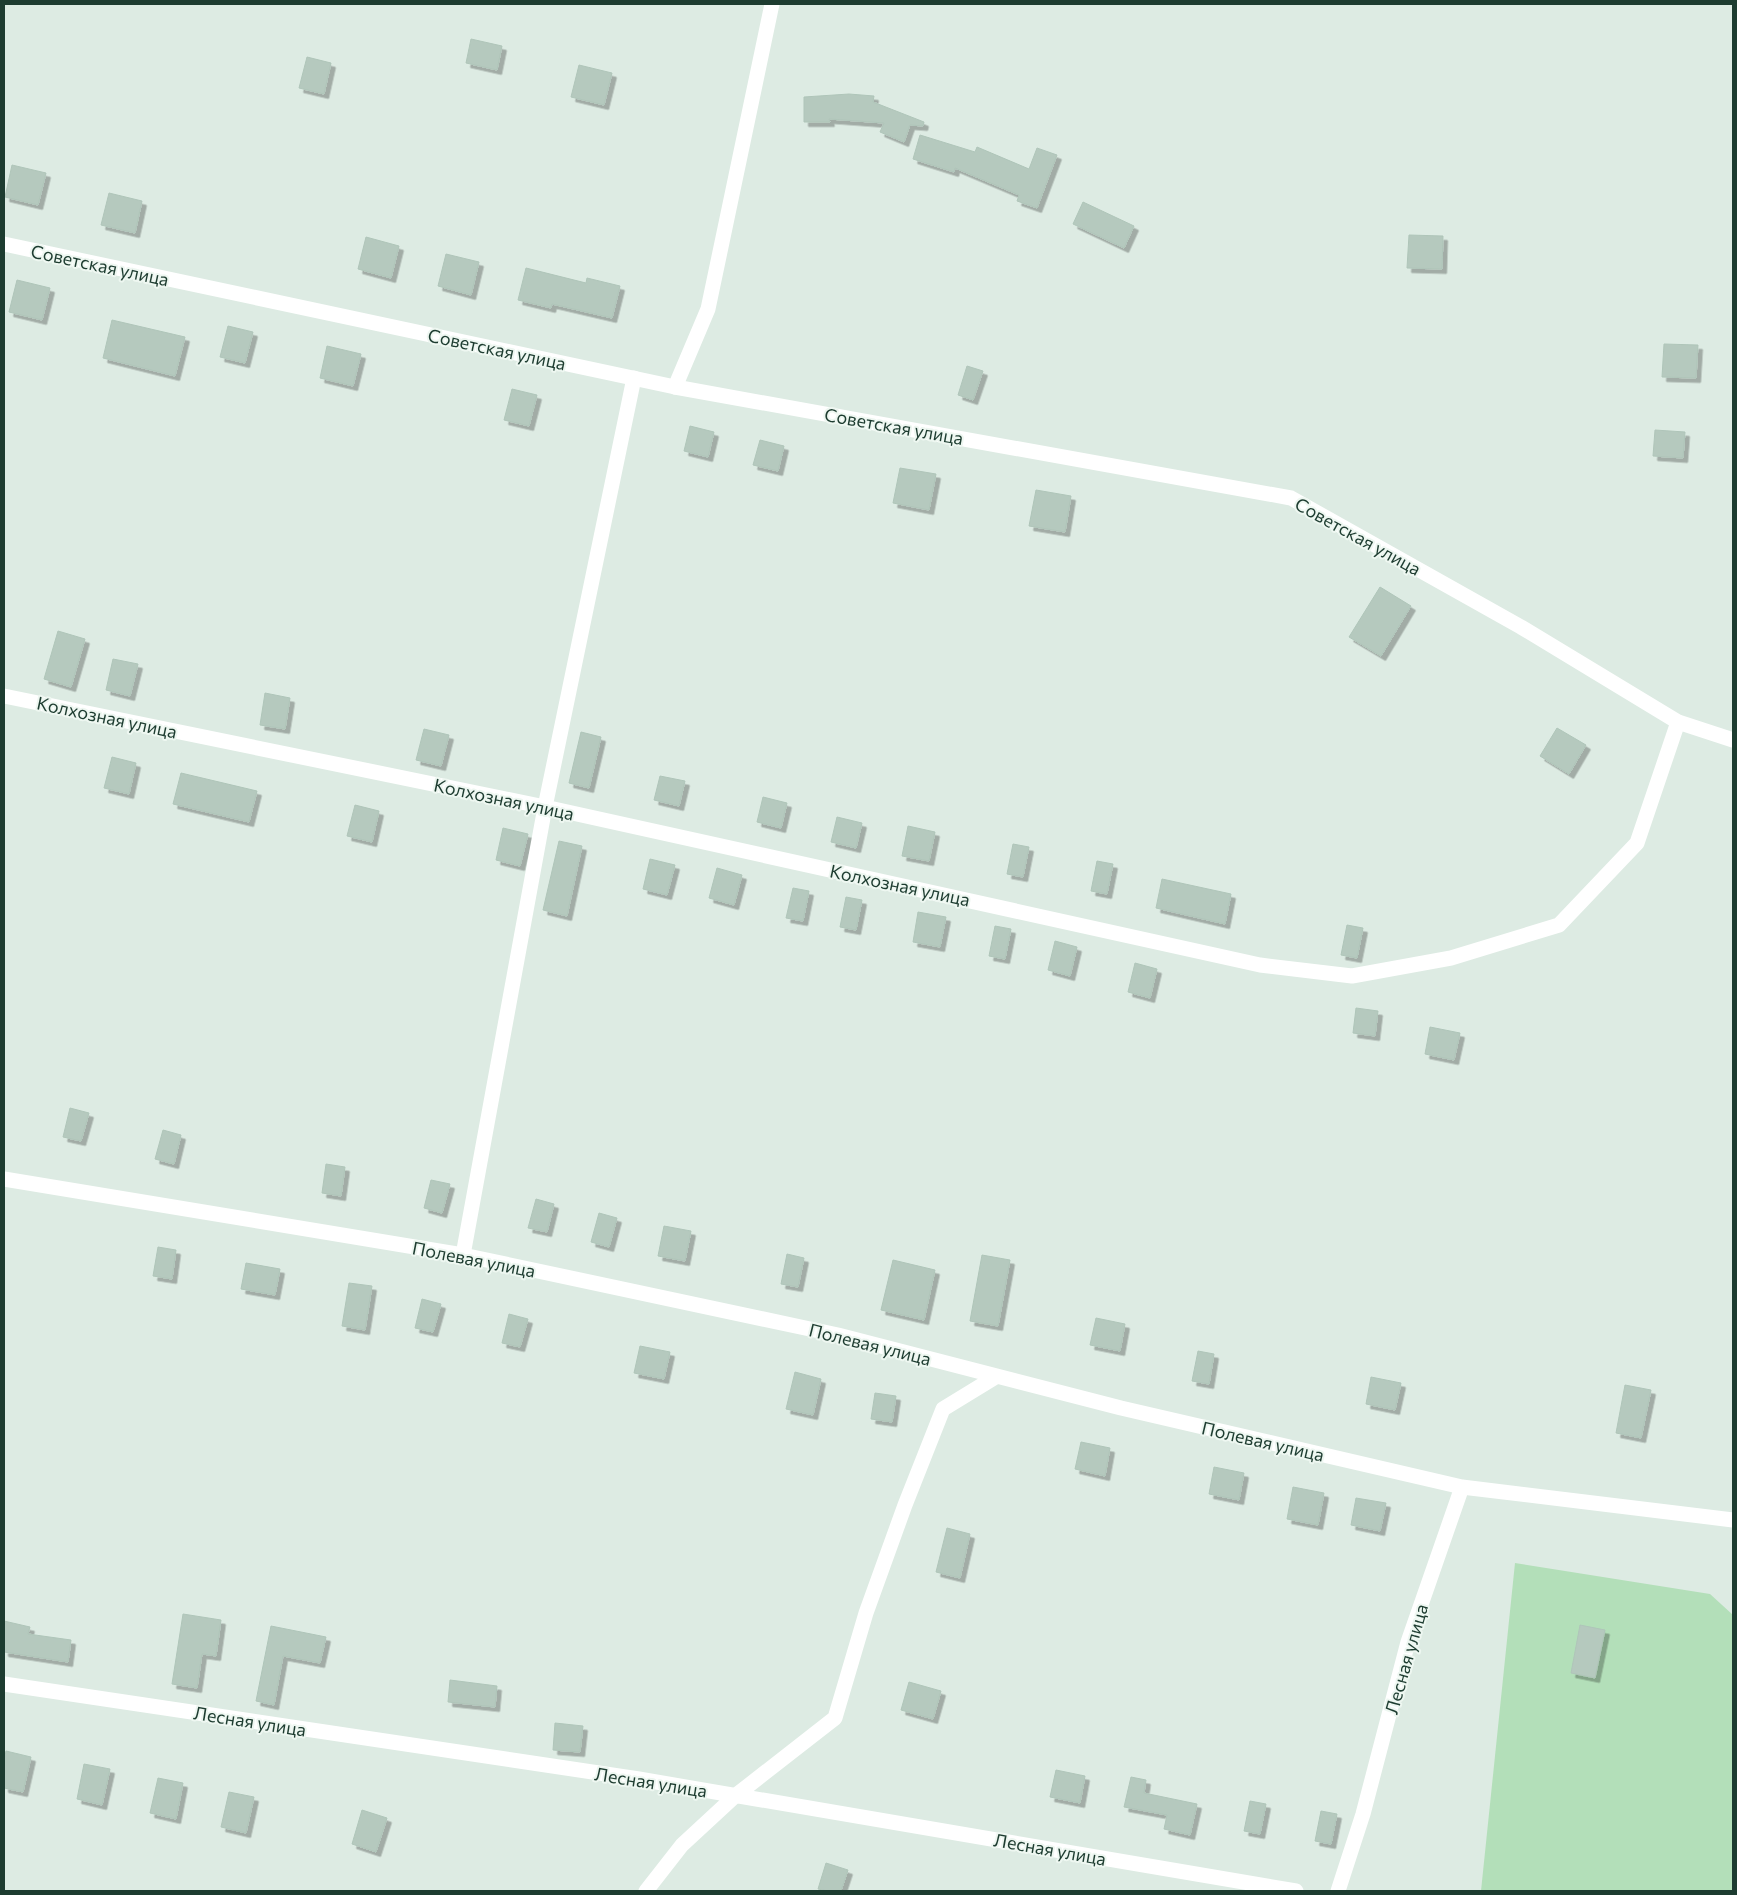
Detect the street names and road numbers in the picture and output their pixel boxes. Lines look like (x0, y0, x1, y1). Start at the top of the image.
street label: Советская улица (29, 240, 171, 290)
street label: Советская улица (426, 324, 568, 374)
street label: Советская улица (823, 403, 965, 449)
street label: Советская улица (1291, 492, 1425, 580)
street label: Колхозная улица (35, 691, 179, 743)
street label: Колхозная улица (432, 773, 576, 825)
street label: Колхозная улица (828, 859, 972, 911)
street label: Полевая улица (411, 1236, 537, 1282)
street label: Полевая улица (807, 1318, 933, 1370)
street label: Полевая улица (1200, 1416, 1326, 1466)
street label: Лесная улица (1380, 1601, 1432, 1717)
street label: Лесная улица (192, 1701, 308, 1741)
street label: Лесная улица (593, 1762, 709, 1802)
street label: Лесная улица (992, 1828, 1108, 1870)

